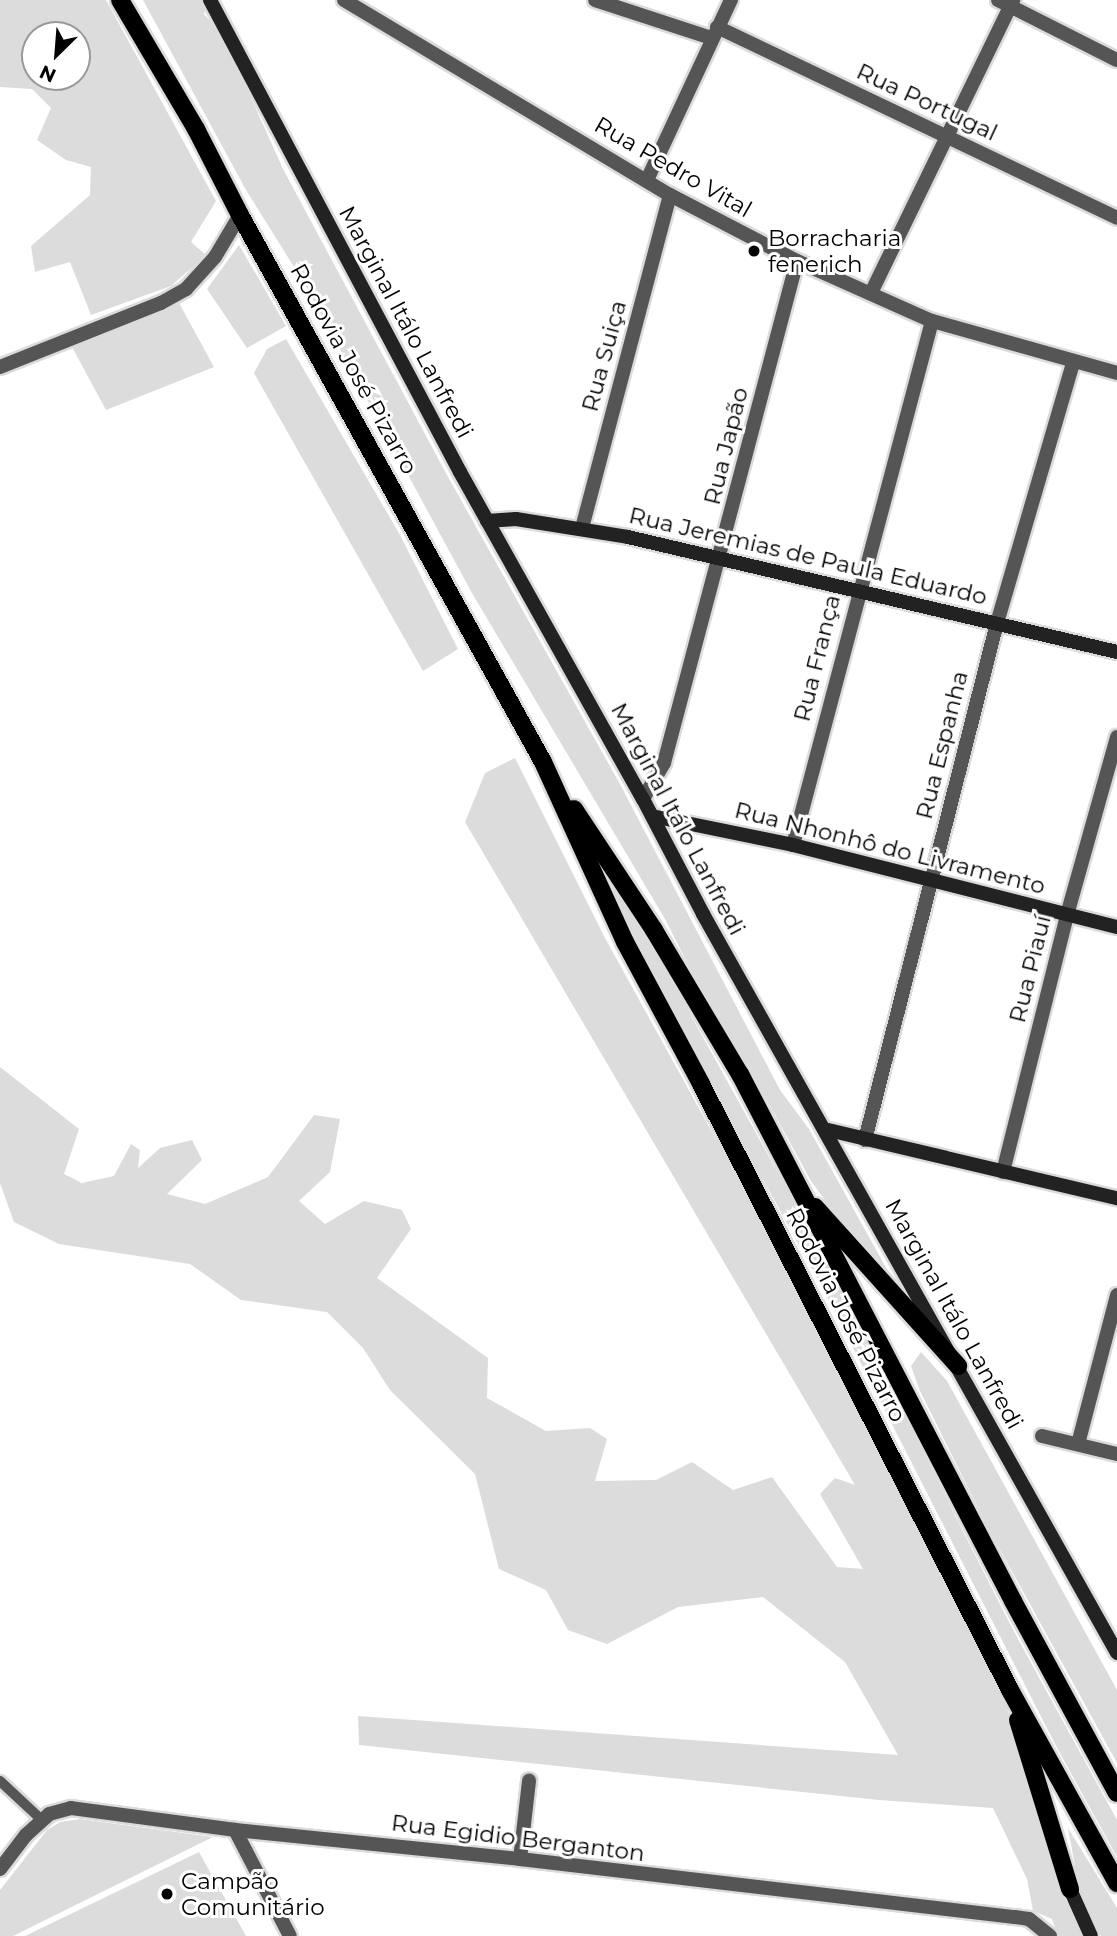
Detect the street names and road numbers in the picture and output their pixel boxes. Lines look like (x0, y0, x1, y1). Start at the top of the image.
street label: Rua Portugal (852, 57, 1002, 147)
street label: Rua Pedro Vital (589, 111, 757, 223)
street label: Marginal Itálo Lanfredi (333, 201, 479, 443)
street label: Rodovia José Pizarro (285, 259, 423, 479)
street label: Rua Suiça (576, 297, 632, 415)
street label: Rua Japão (698, 384, 754, 508)
street label: Rua Jeremias de Paula Eduardo (626, 501, 990, 611)
street label: Rua França (788, 592, 846, 724)
street label: Rua Espanha (910, 668, 974, 822)
street label: Marginal Itálo Lanfredi (605, 698, 751, 940)
street label: Rua Nhonhô do Livramento (732, 796, 1048, 900)
street label: Rua Piauí (1003, 912, 1057, 1026)
street label: Marginal Itálo Lanfredi (879, 1194, 1029, 1434)
street label: Rodovia José Pizarro (780, 1203, 912, 1427)
street label: Rua Egidio Berganton (390, 1809, 646, 1867)

